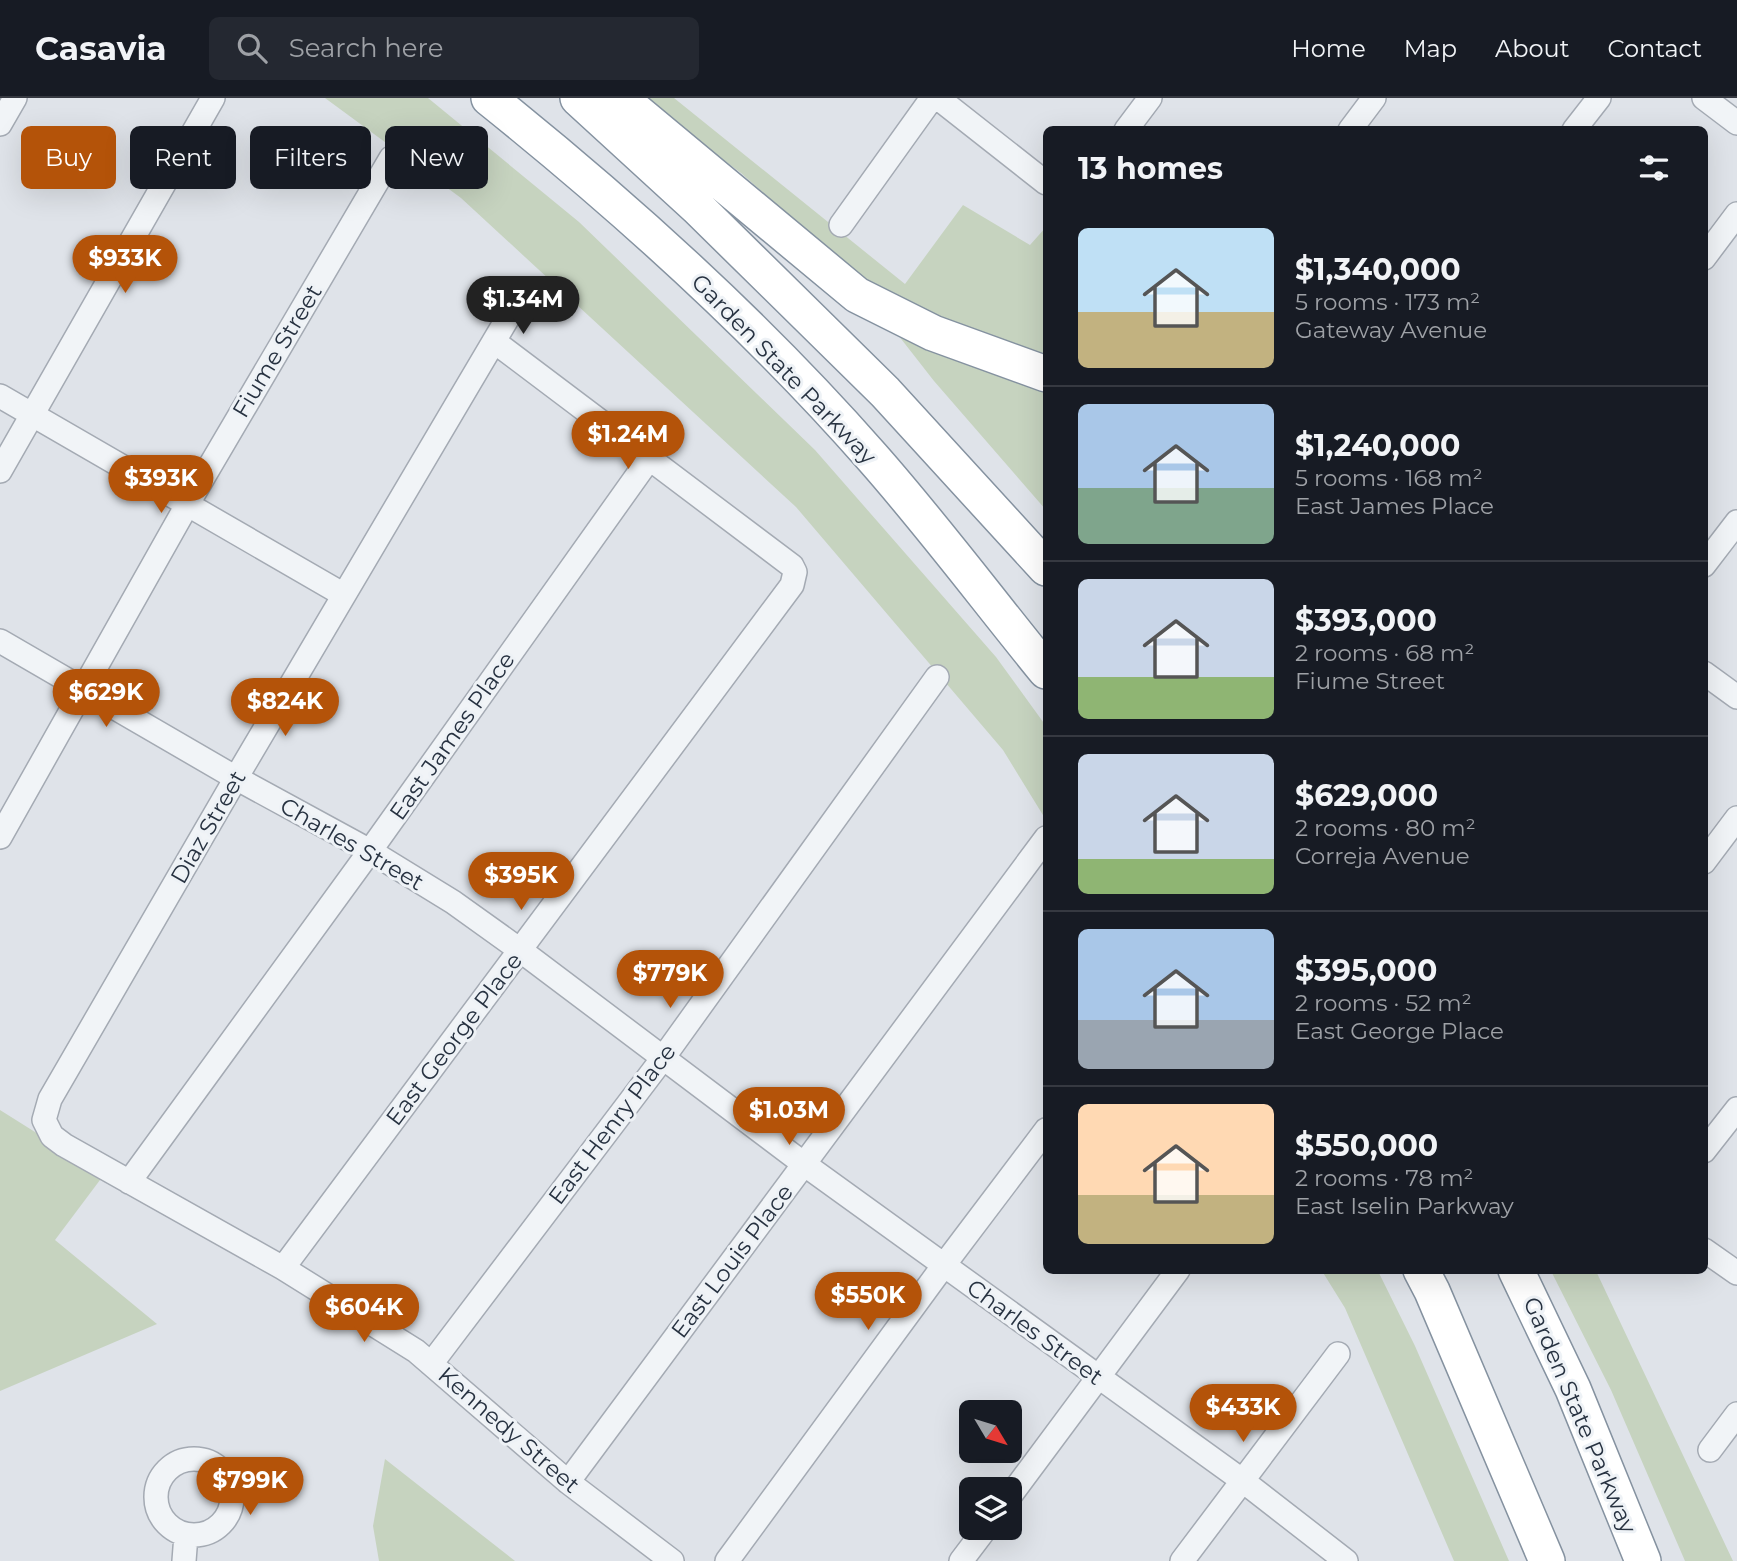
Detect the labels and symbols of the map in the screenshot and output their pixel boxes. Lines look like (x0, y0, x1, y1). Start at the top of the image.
pin: $933K (76, 236, 174, 295)
street label: Garden State Parkway (686, 268, 883, 470)
pin: $1.34M (466, 276, 580, 336)
street label: Fiume Street (226, 279, 328, 423)
pin: $1.24M (571, 412, 685, 471)
pin: $393K (112, 456, 210, 515)
street label: East James Place (383, 646, 521, 826)
pin: $629K (57, 670, 155, 729)
pin: $824K (236, 678, 334, 738)
street label: Diaz Street (164, 765, 252, 889)
street label: Charles Street (275, 792, 429, 896)
pin: $395K (472, 852, 570, 912)
street label: East George Place (380, 947, 528, 1131)
pin: $779K (621, 950, 719, 1010)
street label: East Henry Place (542, 1038, 682, 1210)
pin: $1.03M (732, 1088, 846, 1147)
street label: East Louis Place (665, 1179, 799, 1343)
pin: $550K (819, 1272, 917, 1332)
street label: Charles Street (962, 1273, 1108, 1391)
pin: $604K (315, 1284, 413, 1344)
street label: Garden State Parkway (1517, 1293, 1643, 1538)
street label: Kennedy Street (433, 1361, 585, 1499)
pin: $433K (1194, 1384, 1292, 1444)
north arrow (959, 1400, 1022, 1463)
pin: $799K (201, 1458, 299, 1517)

